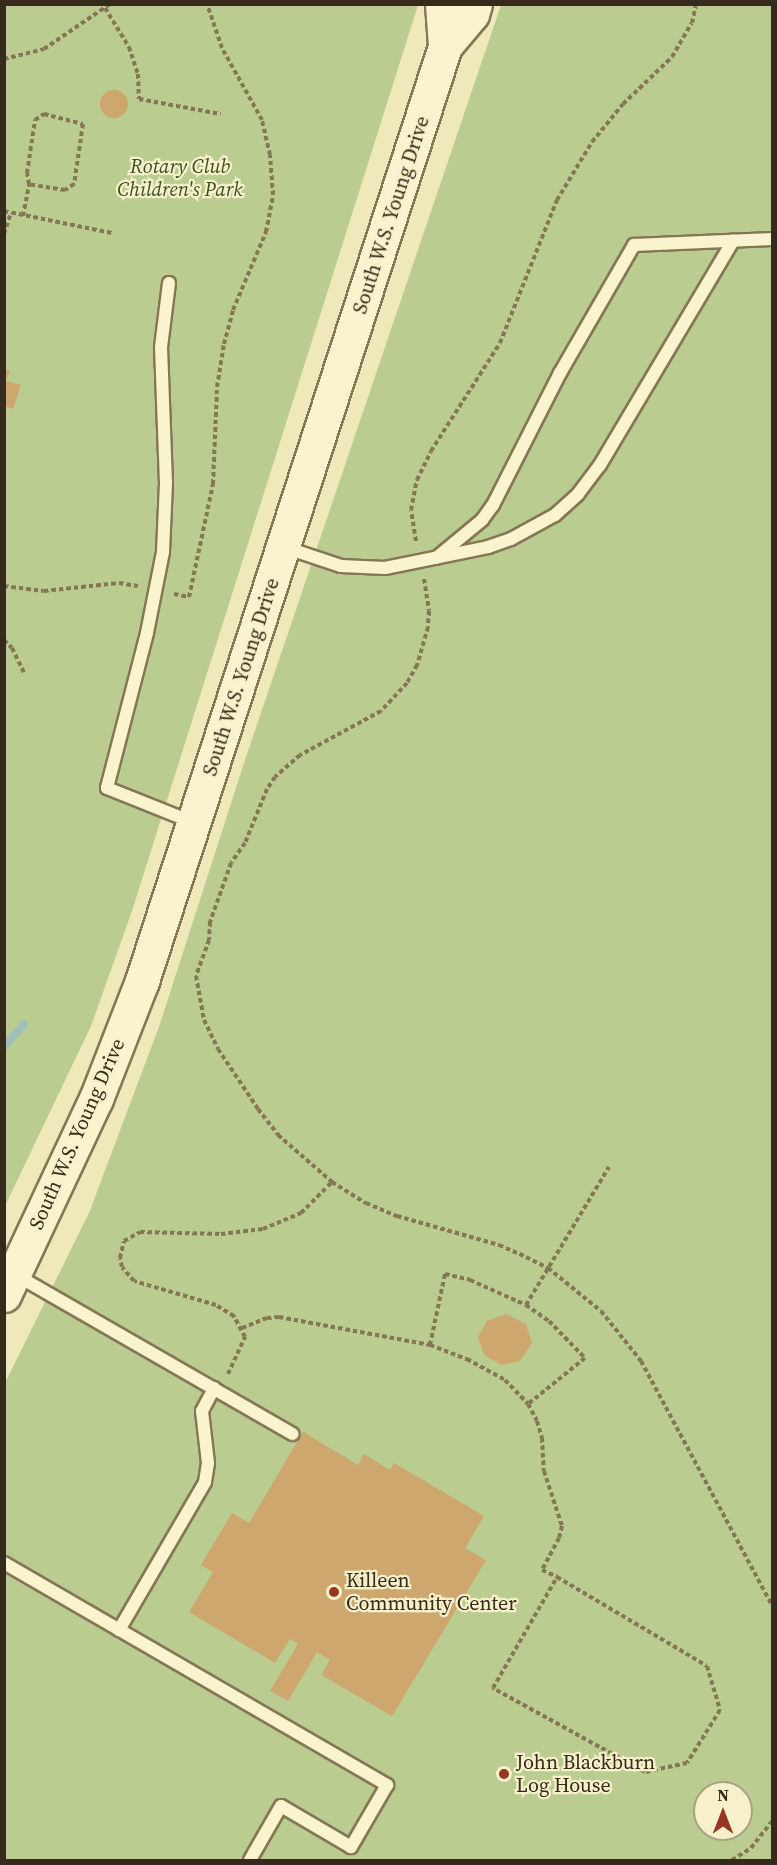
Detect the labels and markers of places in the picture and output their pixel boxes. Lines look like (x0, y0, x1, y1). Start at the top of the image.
place label: Killeen Community Center (346, 1568, 517, 1615)
marker: Killeen Community Center (327, 1585, 341, 1599)
place label: John Blackburn Log House (516, 1750, 655, 1797)
marker: John Blackburn Log House (497, 1767, 511, 1781)

